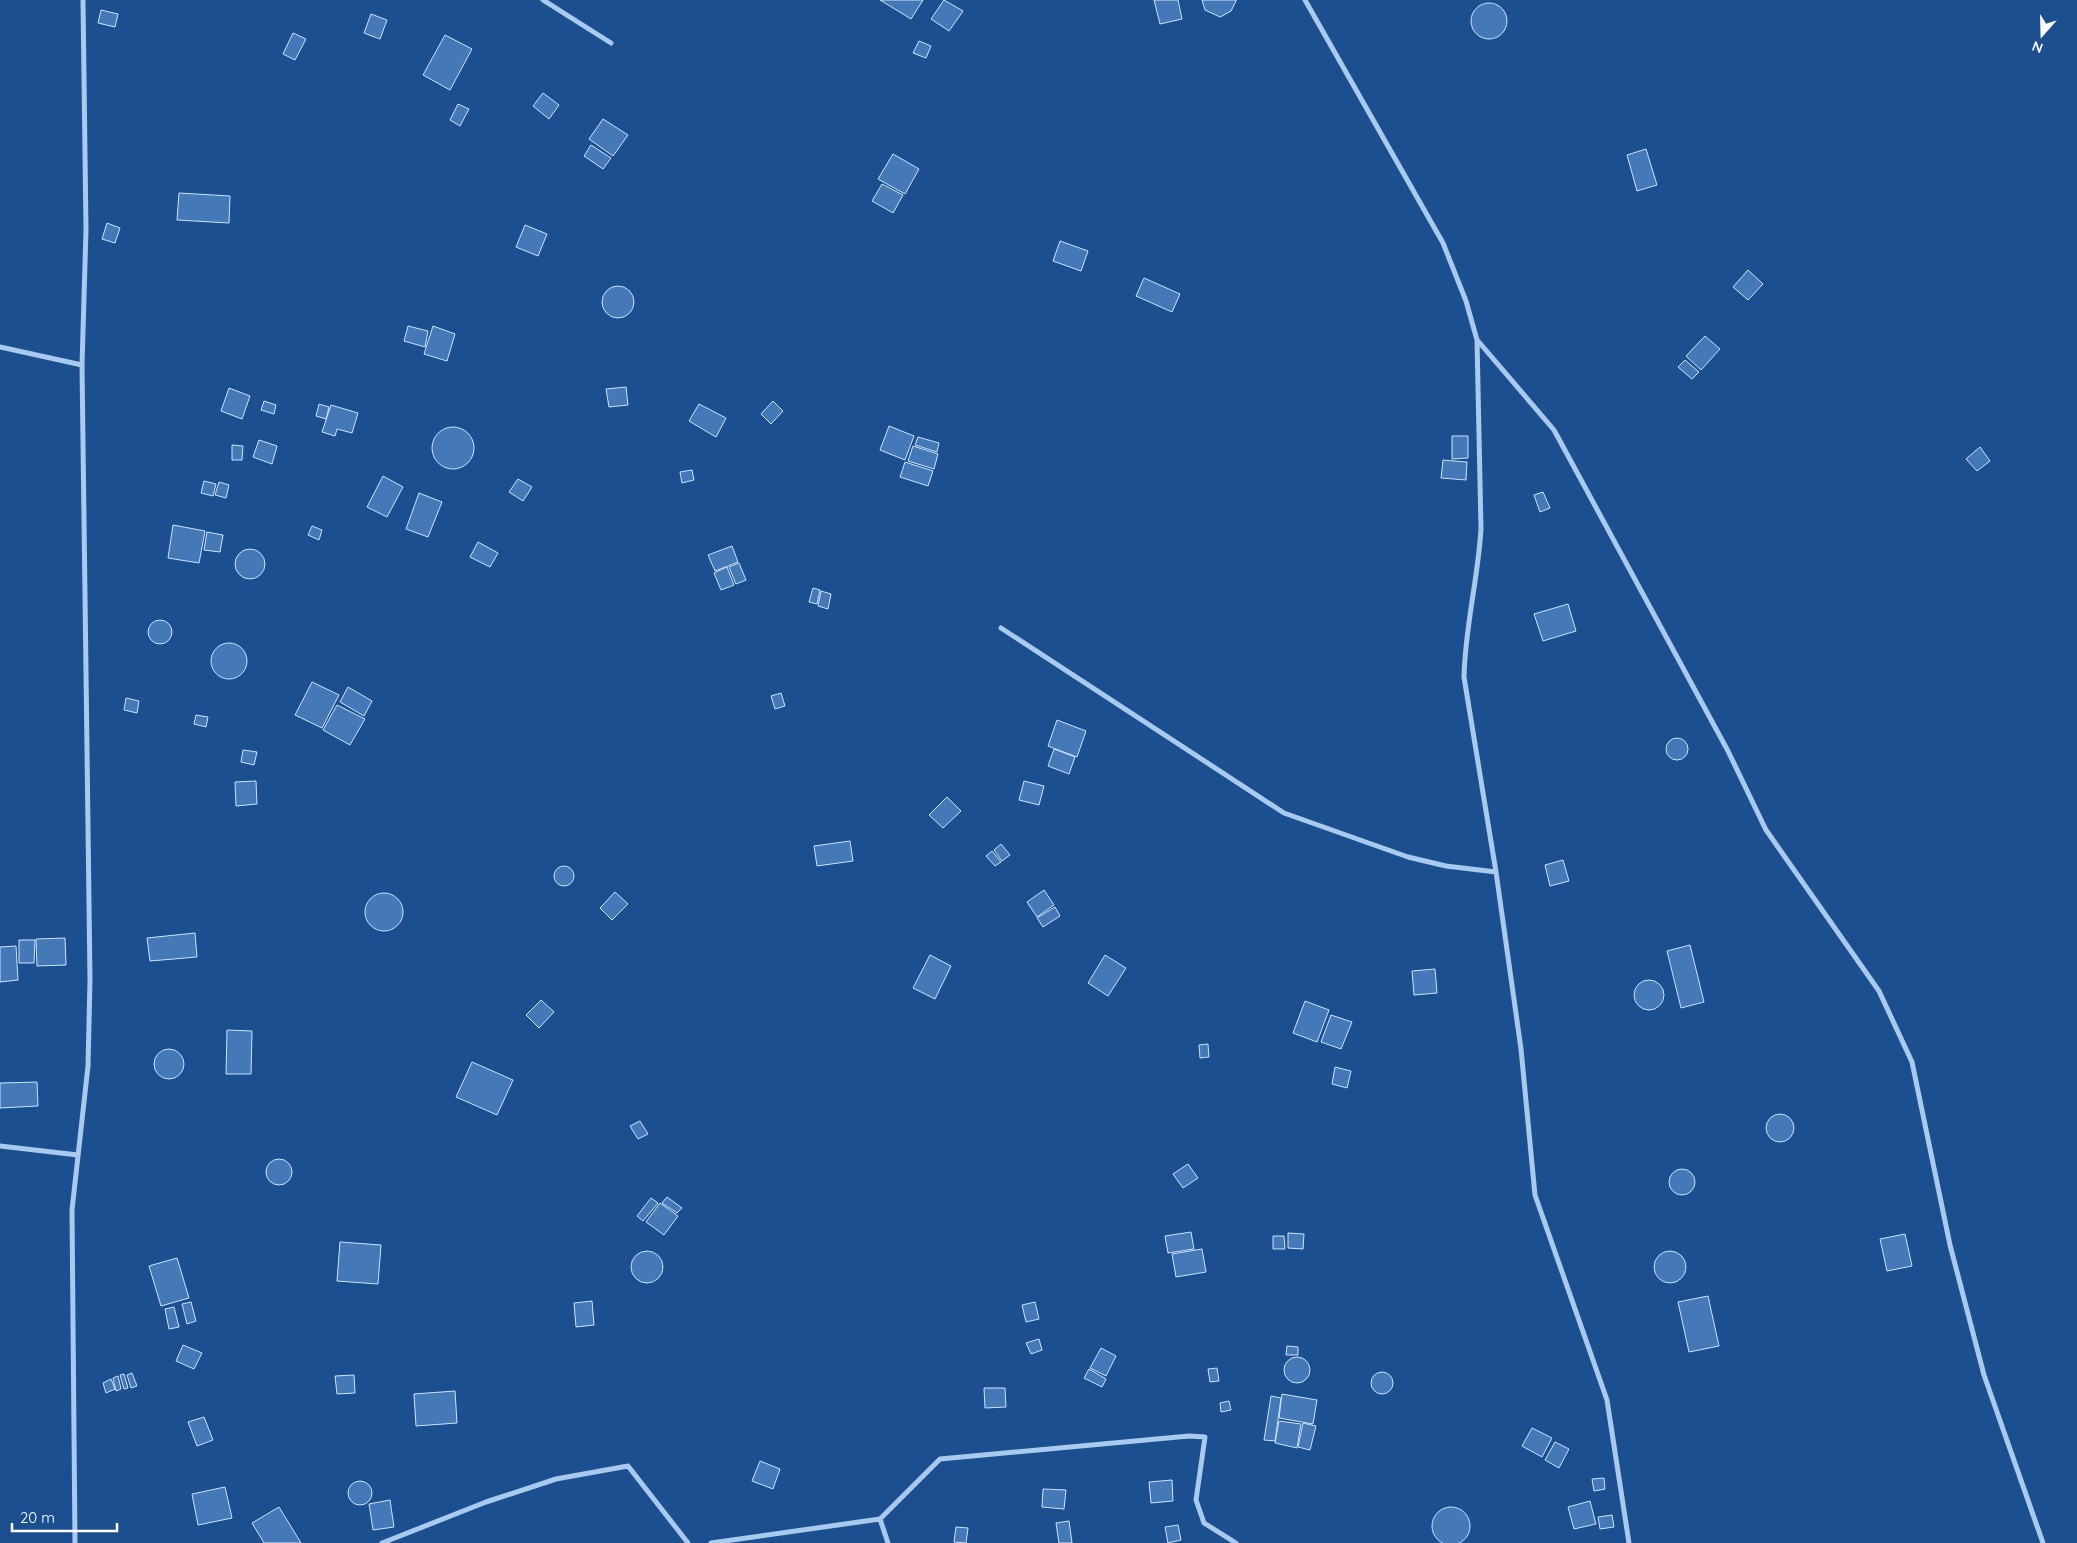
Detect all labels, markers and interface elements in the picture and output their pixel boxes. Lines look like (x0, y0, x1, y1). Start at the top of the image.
north arrow (2017, 10, 2067, 60)
text: N (2030, 37, 2045, 57)
scale bar (12, 1500, 118, 1532)
text: 20 m (20, 1508, 55, 1527)

